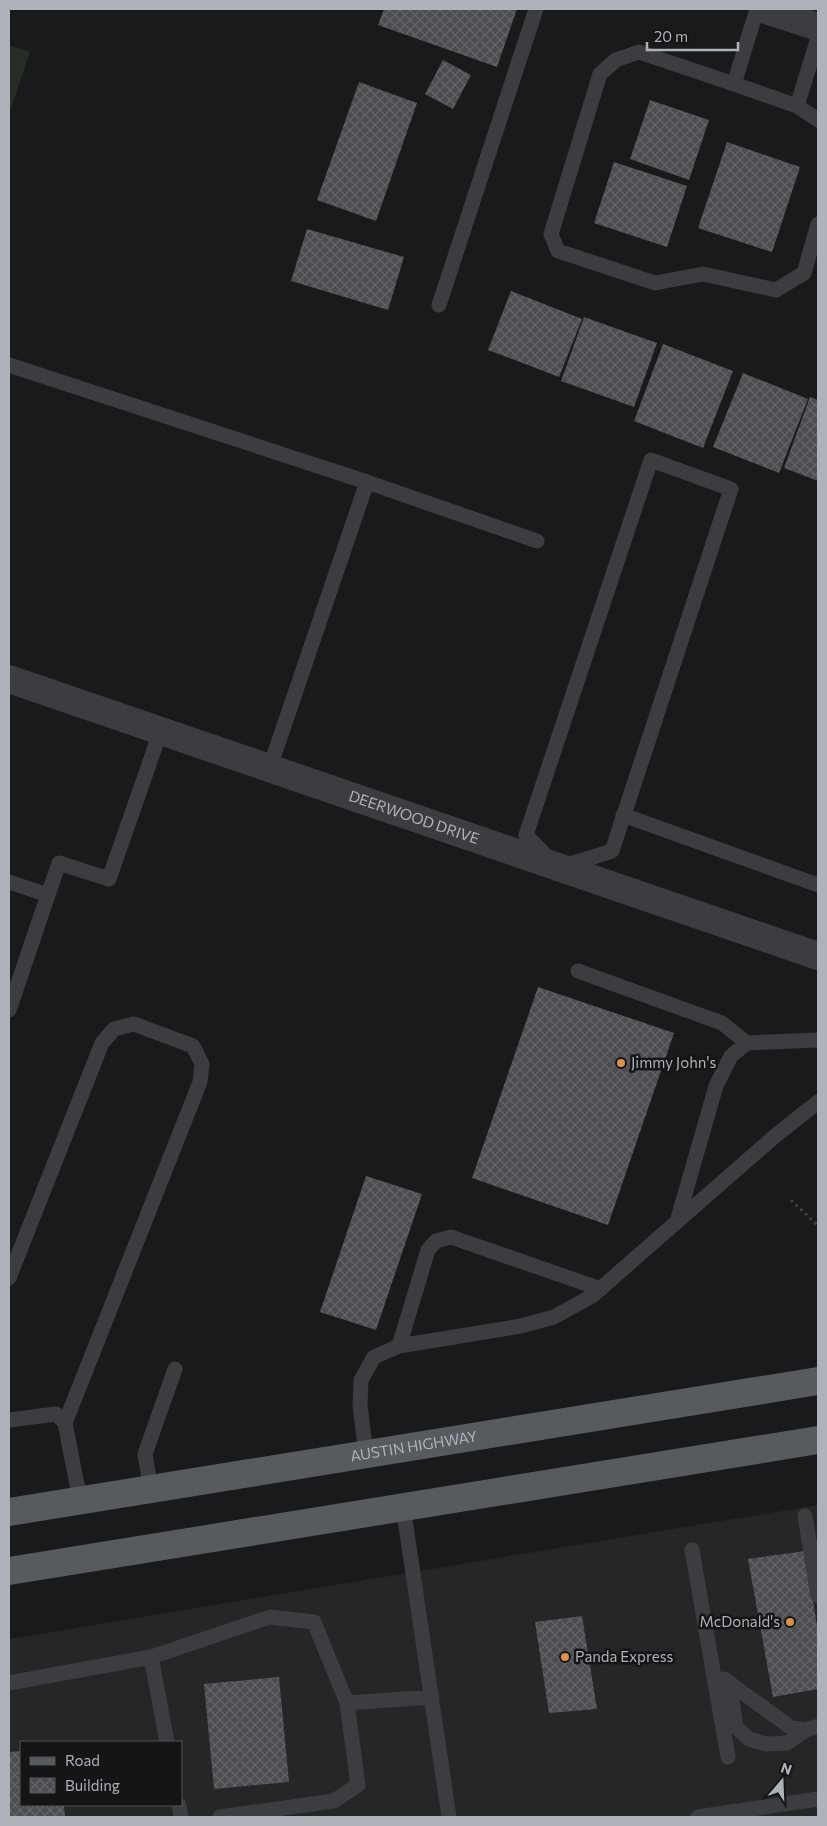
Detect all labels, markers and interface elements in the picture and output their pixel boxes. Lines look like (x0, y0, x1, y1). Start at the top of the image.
scale bar (647, 20, 738, 52)
text: 20 m (654, 27, 688, 45)
street label: DEERWOOD DRIVE (347, 786, 482, 847)
place label: Jimmy John's (631, 1053, 716, 1071)
marker: Jimmy John's (615, 1057, 627, 1069)
street label: AUSTIN HIGHWAY (349, 1426, 479, 1465)
place label: McDonald's (699, 1612, 780, 1630)
marker: McDonald's (784, 1616, 796, 1628)
place label: Panda Express (575, 1647, 673, 1665)
marker: Panda Express (559, 1651, 571, 1663)
legend (20, 1741, 182, 1806)
text: Road (65, 1751, 100, 1769)
north arrow (757, 1756, 807, 1806)
text: N (779, 1758, 794, 1778)
text: Building (65, 1776, 120, 1794)

